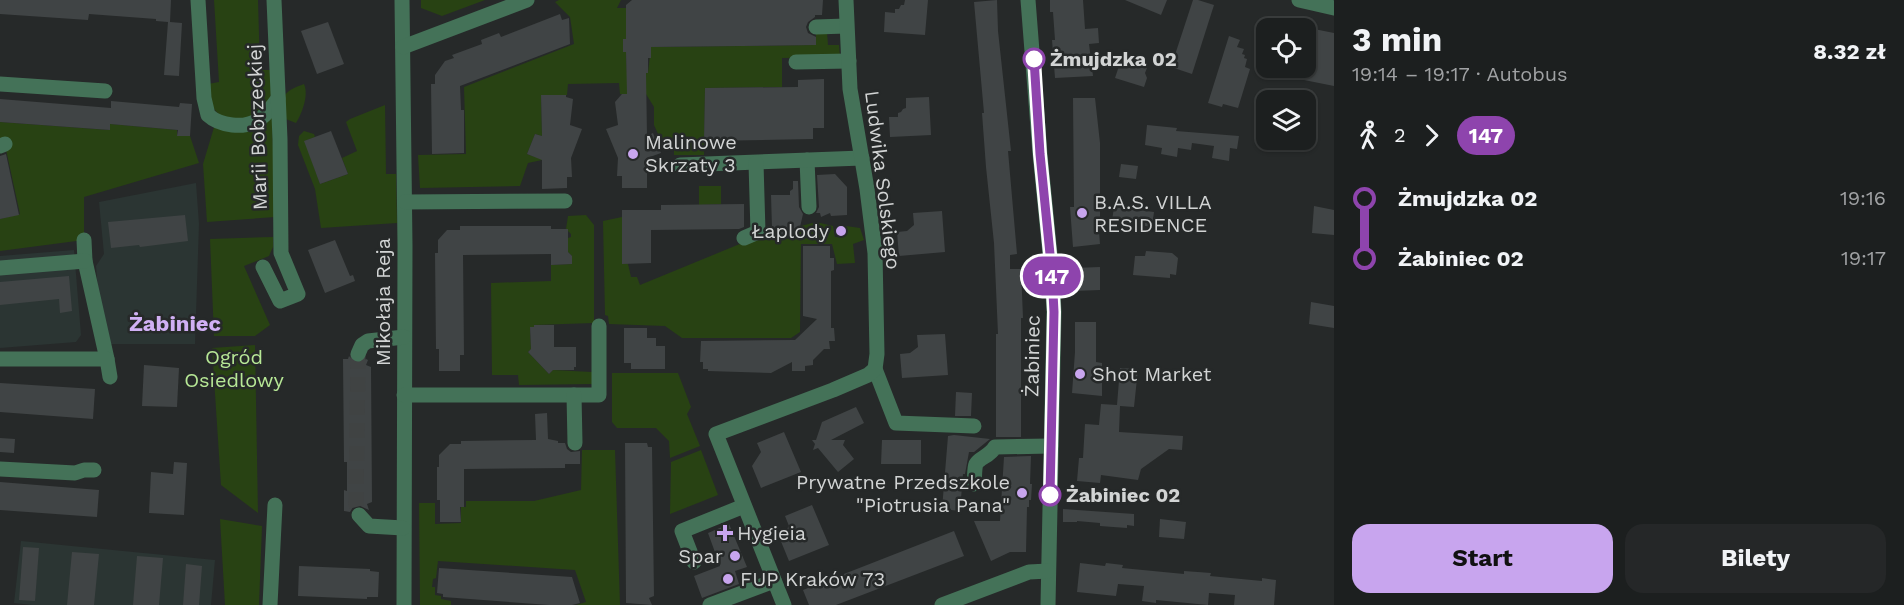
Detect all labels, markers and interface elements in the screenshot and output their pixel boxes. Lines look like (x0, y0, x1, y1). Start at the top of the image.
map controls (1256, 18, 1316, 150)
button: locate (1256, 18, 1316, 78)
text: 3 min (1352, 20, 1442, 59)
text: 8.32 zł (1813, 39, 1886, 64)
street label: Marii Bobrzeckiej (242, 43, 272, 211)
place label: Żmujdzka 02 (1050, 47, 1177, 71)
marker: Żmujdzka 02 (1023, 48, 1045, 70)
text: 19:14 – 19:17 · Autobus (1352, 62, 1568, 86)
street label: Ludwika Solskiego (860, 89, 906, 271)
button: layers (1256, 90, 1316, 150)
icon: walk (1352, 119, 1385, 152)
icon: forward (1415, 119, 1448, 152)
text: 2 (1394, 123, 1406, 147)
text: 147 (1469, 123, 1503, 148)
place label: Malinowe Skrzaty 3 (645, 130, 737, 177)
marker: Malinowe Skrzaty 3 (626, 147, 640, 161)
text: Żmujdzka 02 (1398, 186, 1537, 211)
text: 19:16 (1840, 186, 1886, 210)
place label: B.A.S. VILLA RESIDENCE (1094, 190, 1212, 237)
marker: B.A.S. VILLA RESIDENCE (1075, 206, 1089, 220)
place label: Łaplody (752, 219, 830, 243)
marker: Łaplody (834, 224, 848, 238)
street label: Mikołaja Reja (371, 238, 395, 366)
text: Żabiniec 02 (1398, 246, 1524, 271)
text: 19:17 (1841, 246, 1886, 270)
line badge: 147 (1018, 256, 1086, 296)
text: 147 (1035, 264, 1069, 289)
district label: Żabiniec (129, 311, 221, 336)
street label: Żabiniec (1019, 315, 1045, 397)
park label: Ogród Osiedlowy (184, 345, 285, 392)
place label: Shot Market (1092, 362, 1212, 386)
marker: Shot Market (1073, 367, 1087, 381)
place label: Prywatne Przedszkole "Piotrusia Pana" (796, 470, 1010, 517)
place label: Żabiniec 02 (1066, 483, 1180, 507)
marker: Żabiniec 02 (1039, 484, 1061, 506)
marker: Prywatne Przedszkole "Piotrusia Pana" (1015, 486, 1029, 500)
place label: Hygieia (737, 521, 806, 545)
button: Start (1352, 524, 1613, 593)
button: Bilety (1625, 524, 1886, 593)
marker: Hygieia (718, 526, 732, 540)
place label: Spar (678, 544, 723, 568)
marker: Spar (728, 549, 742, 563)
place label: FUP Kraków 73 (740, 567, 885, 591)
marker: FUP Kraków 73 (721, 572, 735, 586)

